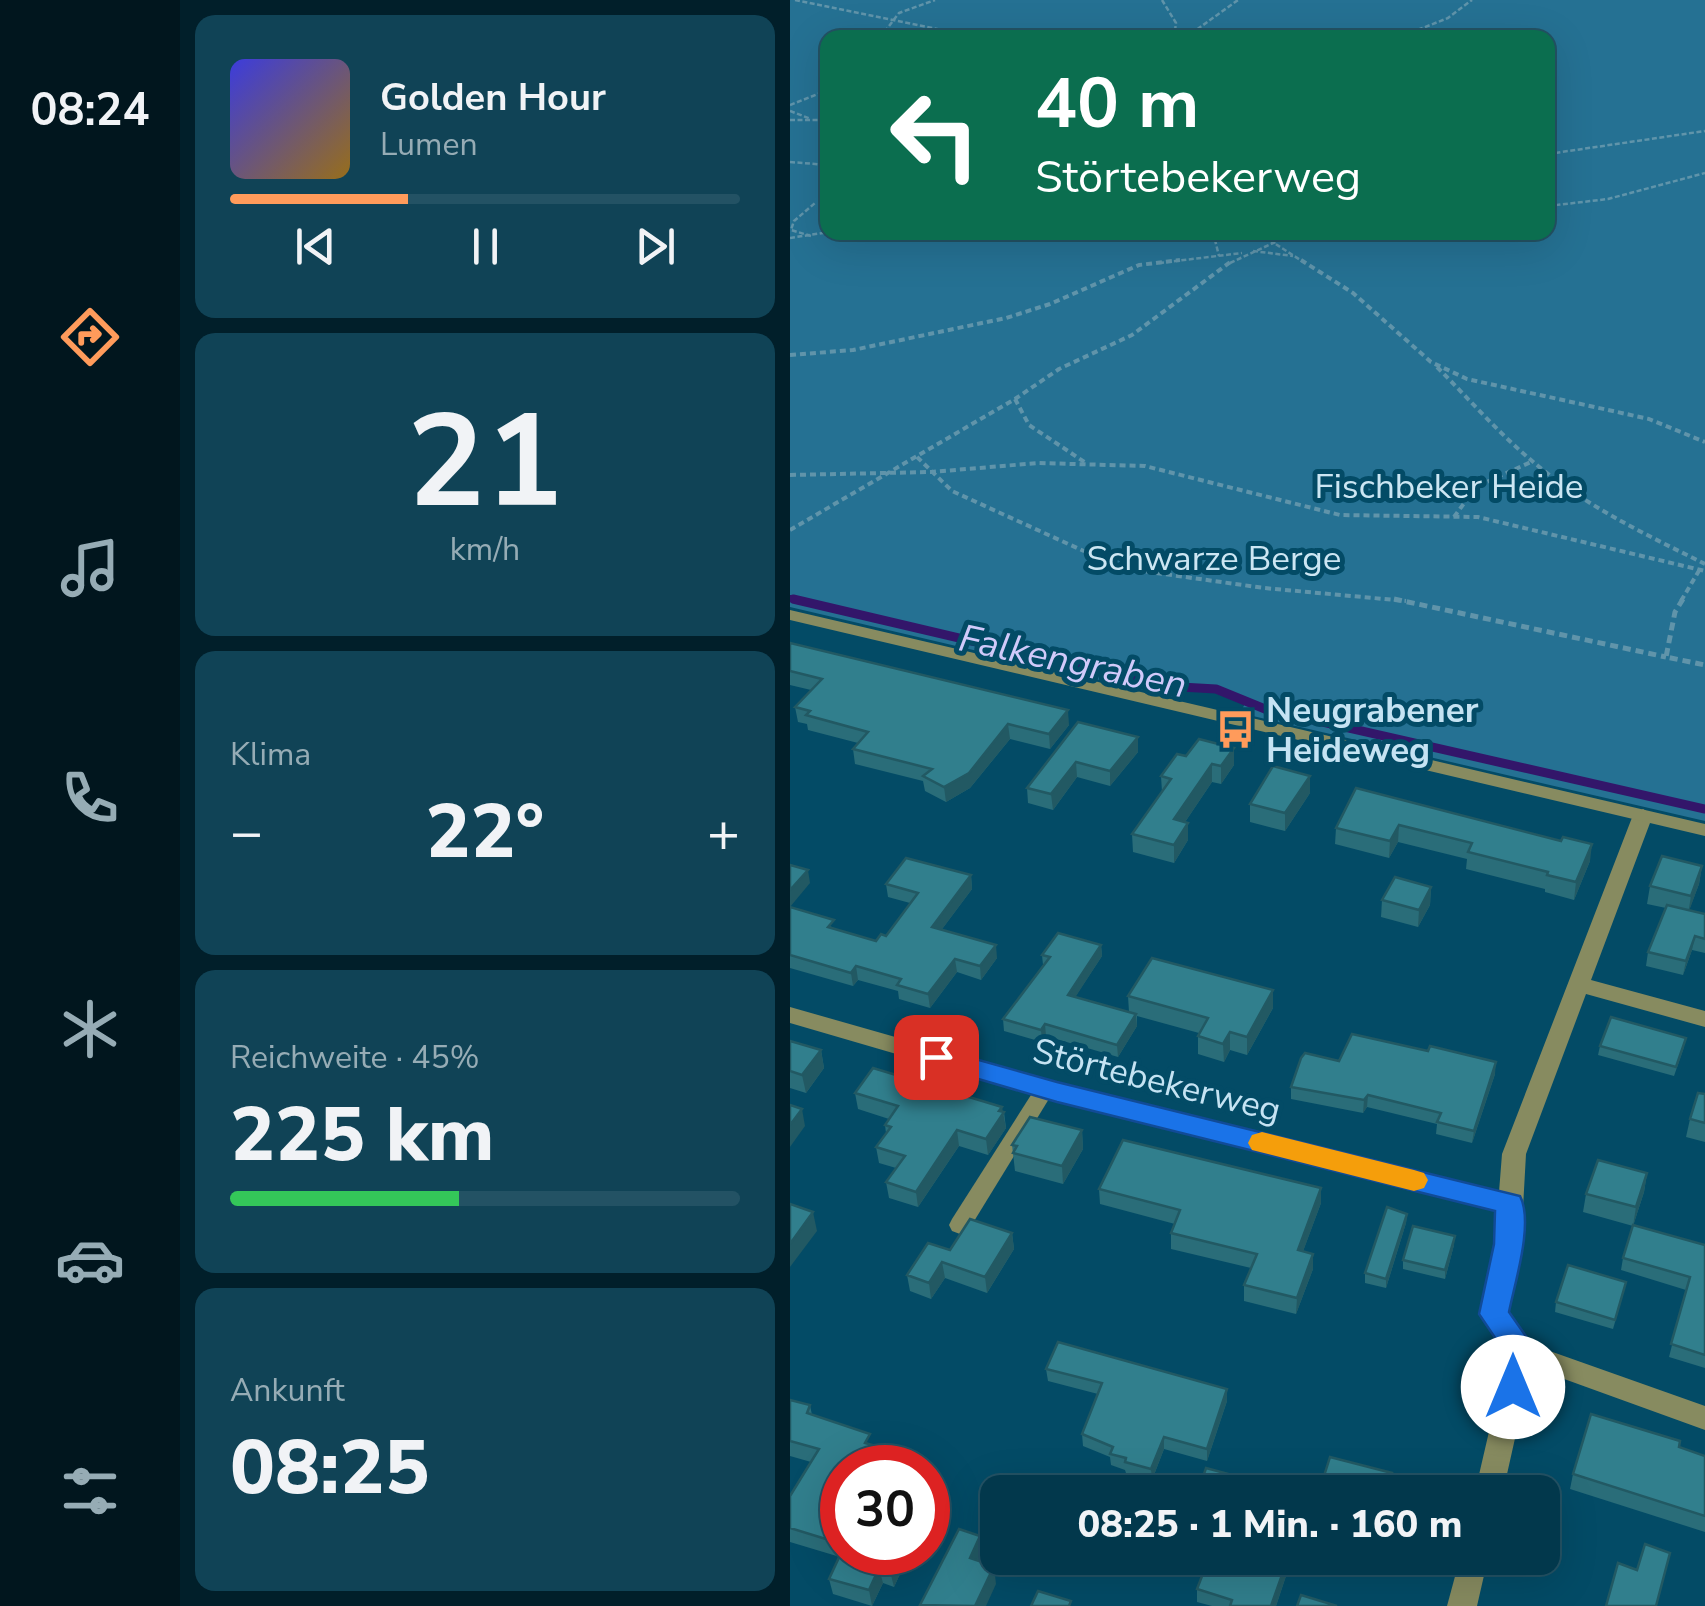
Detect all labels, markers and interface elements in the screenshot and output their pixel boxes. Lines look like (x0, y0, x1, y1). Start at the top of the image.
text: 40 m (1035, 56, 1199, 152)
icon: left (870, 70, 1000, 200)
text: Golden Hour (380, 72, 606, 123)
text: 08:24 (30, 80, 150, 141)
text: Lumen (380, 123, 478, 166)
text: Störtebekerweg (1035, 147, 1361, 208)
icon: previous (288, 219, 343, 274)
icon: pause (458, 219, 513, 274)
icon: next (628, 219, 683, 274)
icon: directions (55, 302, 125, 372)
text: 21 (407, 374, 563, 551)
park label: Fischbeker Heide (1315, 463, 1583, 510)
text: km/h (450, 528, 520, 571)
icon: music (55, 533, 125, 603)
park label: Schwarze Berge (1087, 535, 1341, 582)
water label: Falkengraben (954, 612, 1191, 711)
place label: Neugrabener Heideweg (1266, 687, 1479, 774)
bus stop icon: Neugrabener Heideweg (1215, 709, 1257, 751)
text: Klima (230, 733, 311, 776)
icon: phone (55, 763, 125, 833)
text: 22° (426, 781, 544, 883)
text: − (230, 795, 263, 870)
text: + (707, 795, 740, 870)
icon: climate (55, 994, 125, 1064)
pin (894, 1015, 979, 1100)
street label: Störtebekerweg (1028, 1027, 1286, 1134)
icon: arrive (909, 1030, 964, 1085)
text: Reichweite · 45% (230, 1036, 479, 1079)
text: 225 km (230, 1084, 494, 1186)
icon: car (55, 1225, 125, 1295)
position arrow (1461, 1335, 1565, 1439)
text: Ankunft (230, 1369, 345, 1412)
text: 08:25 (230, 1417, 430, 1519)
speed limit sign: 30 (820, 1445, 950, 1575)
icon: filters (55, 1456, 125, 1526)
text: 08:25 · 1 Min. · 160 m (1077, 1499, 1463, 1550)

